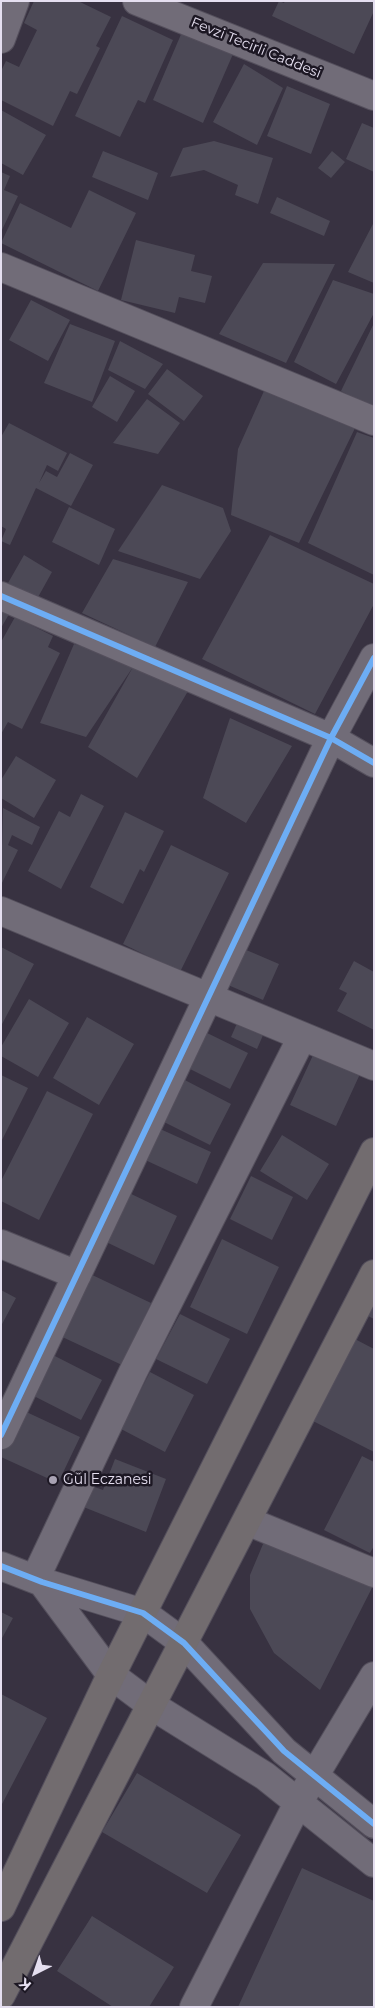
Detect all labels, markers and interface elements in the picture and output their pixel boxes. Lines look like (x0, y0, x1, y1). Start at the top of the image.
street label: Fevzi Tecirli Caddesi (188, 14, 324, 82)
place label: Gül Eczanesi (63, 1472, 152, 1488)
marker: Gül Eczanesi (47, 1474, 59, 1486)
north arrow (10, 1948, 60, 1998)
text: K (15, 1974, 35, 1995)

